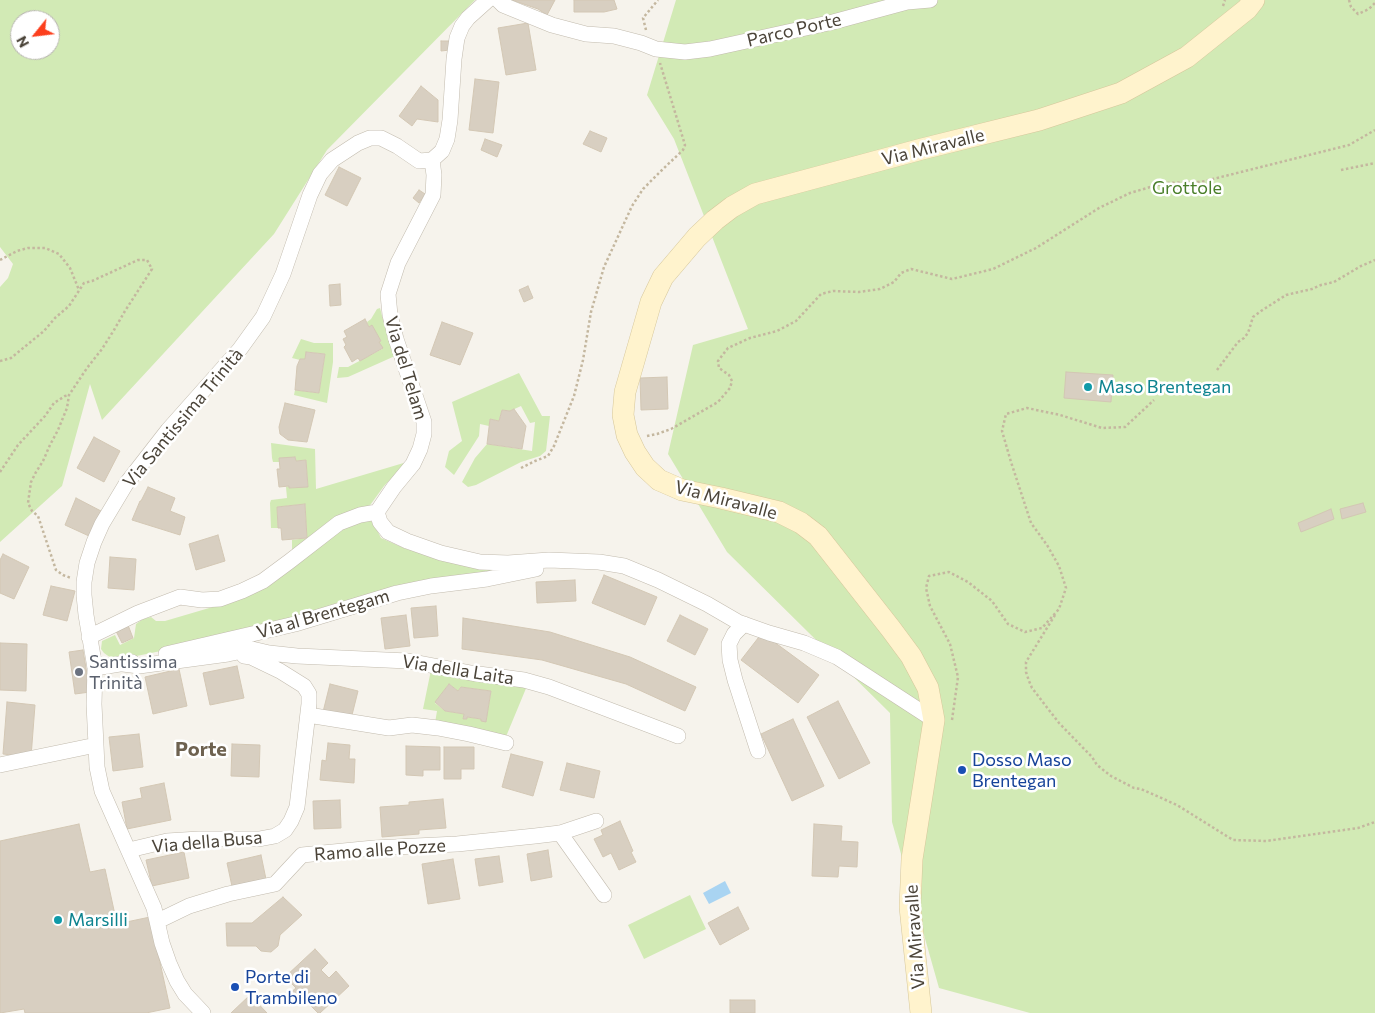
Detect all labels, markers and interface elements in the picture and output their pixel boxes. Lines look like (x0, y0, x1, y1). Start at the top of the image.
street label: Parco Porte (745, 9, 843, 51)
north arrow (10, 10, 60, 60)
text: N (12, 33, 32, 51)
street label: Via Miravalle (879, 124, 987, 170)
park label: Grottole (1152, 177, 1222, 199)
street label: Via del Telam (380, 314, 432, 422)
street label: Via Santissima Trinità (118, 344, 248, 492)
place label: Maso Brentegan (1098, 376, 1231, 398)
marker: Maso Brentegan (1082, 381, 1094, 393)
street label: Via Miravalle (672, 476, 780, 524)
street label: Via al Brentegam (254, 585, 392, 643)
place label: Santissima Trinità (89, 651, 177, 694)
street label: Via della Laita (401, 651, 515, 689)
marker: Santissima Trinità (73, 666, 85, 678)
district label: Porte (175, 737, 227, 761)
place label: Dosso Maso Brentegan (972, 749, 1072, 792)
marker: Dosso Maso Brentegan (956, 764, 968, 776)
street label: Via della Busa (151, 826, 263, 858)
street label: Ramo alle Pozze (313, 835, 447, 865)
street label: Via Miravalle (901, 884, 929, 990)
place label: Marsilli (68, 909, 128, 931)
marker: Marsilli (52, 914, 64, 926)
place label: Porte di Trambileno (245, 966, 338, 1009)
marker: Porte di Trambileno (229, 981, 241, 993)

